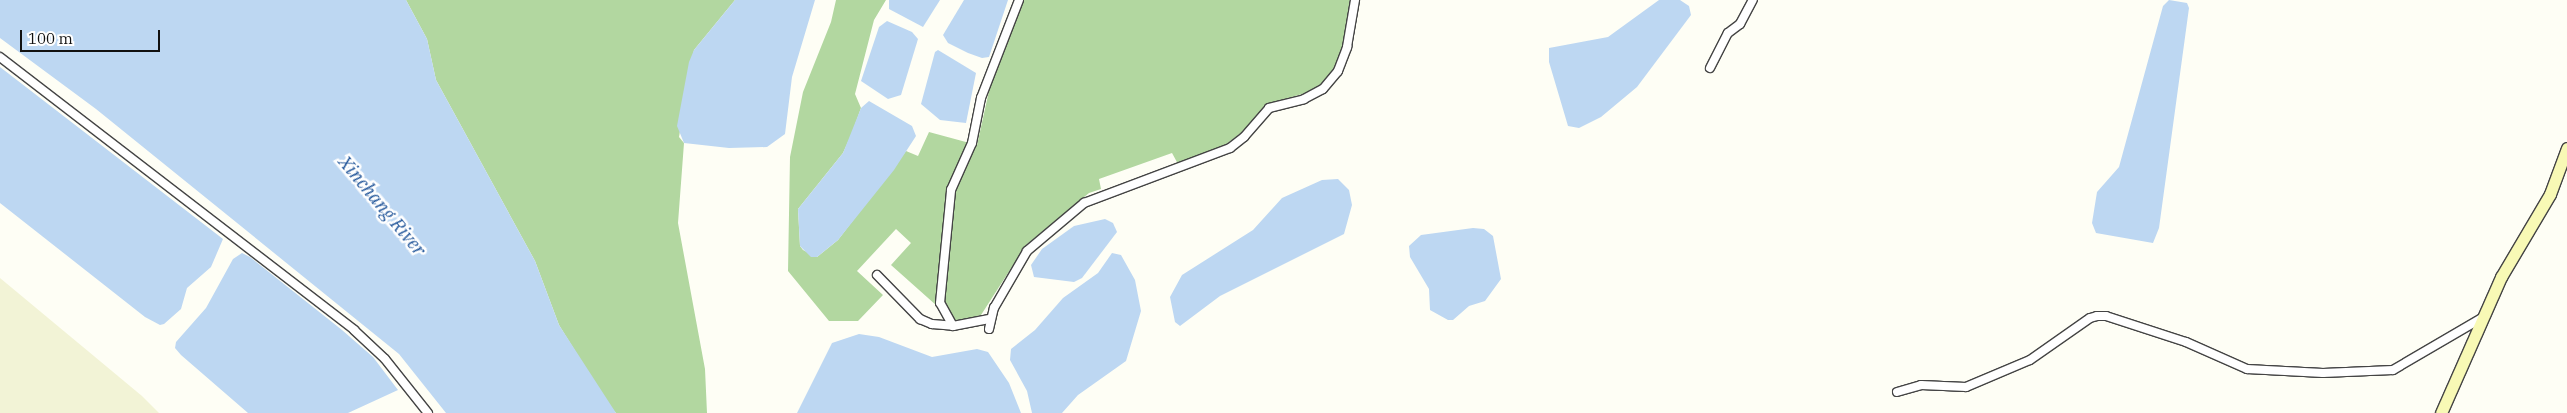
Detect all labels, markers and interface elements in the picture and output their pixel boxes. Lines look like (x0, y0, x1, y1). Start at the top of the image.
scale bar (22, 20, 162, 52)
text: 100 m (28, 29, 73, 48)
water label: Xinchang River (334, 151, 430, 261)

